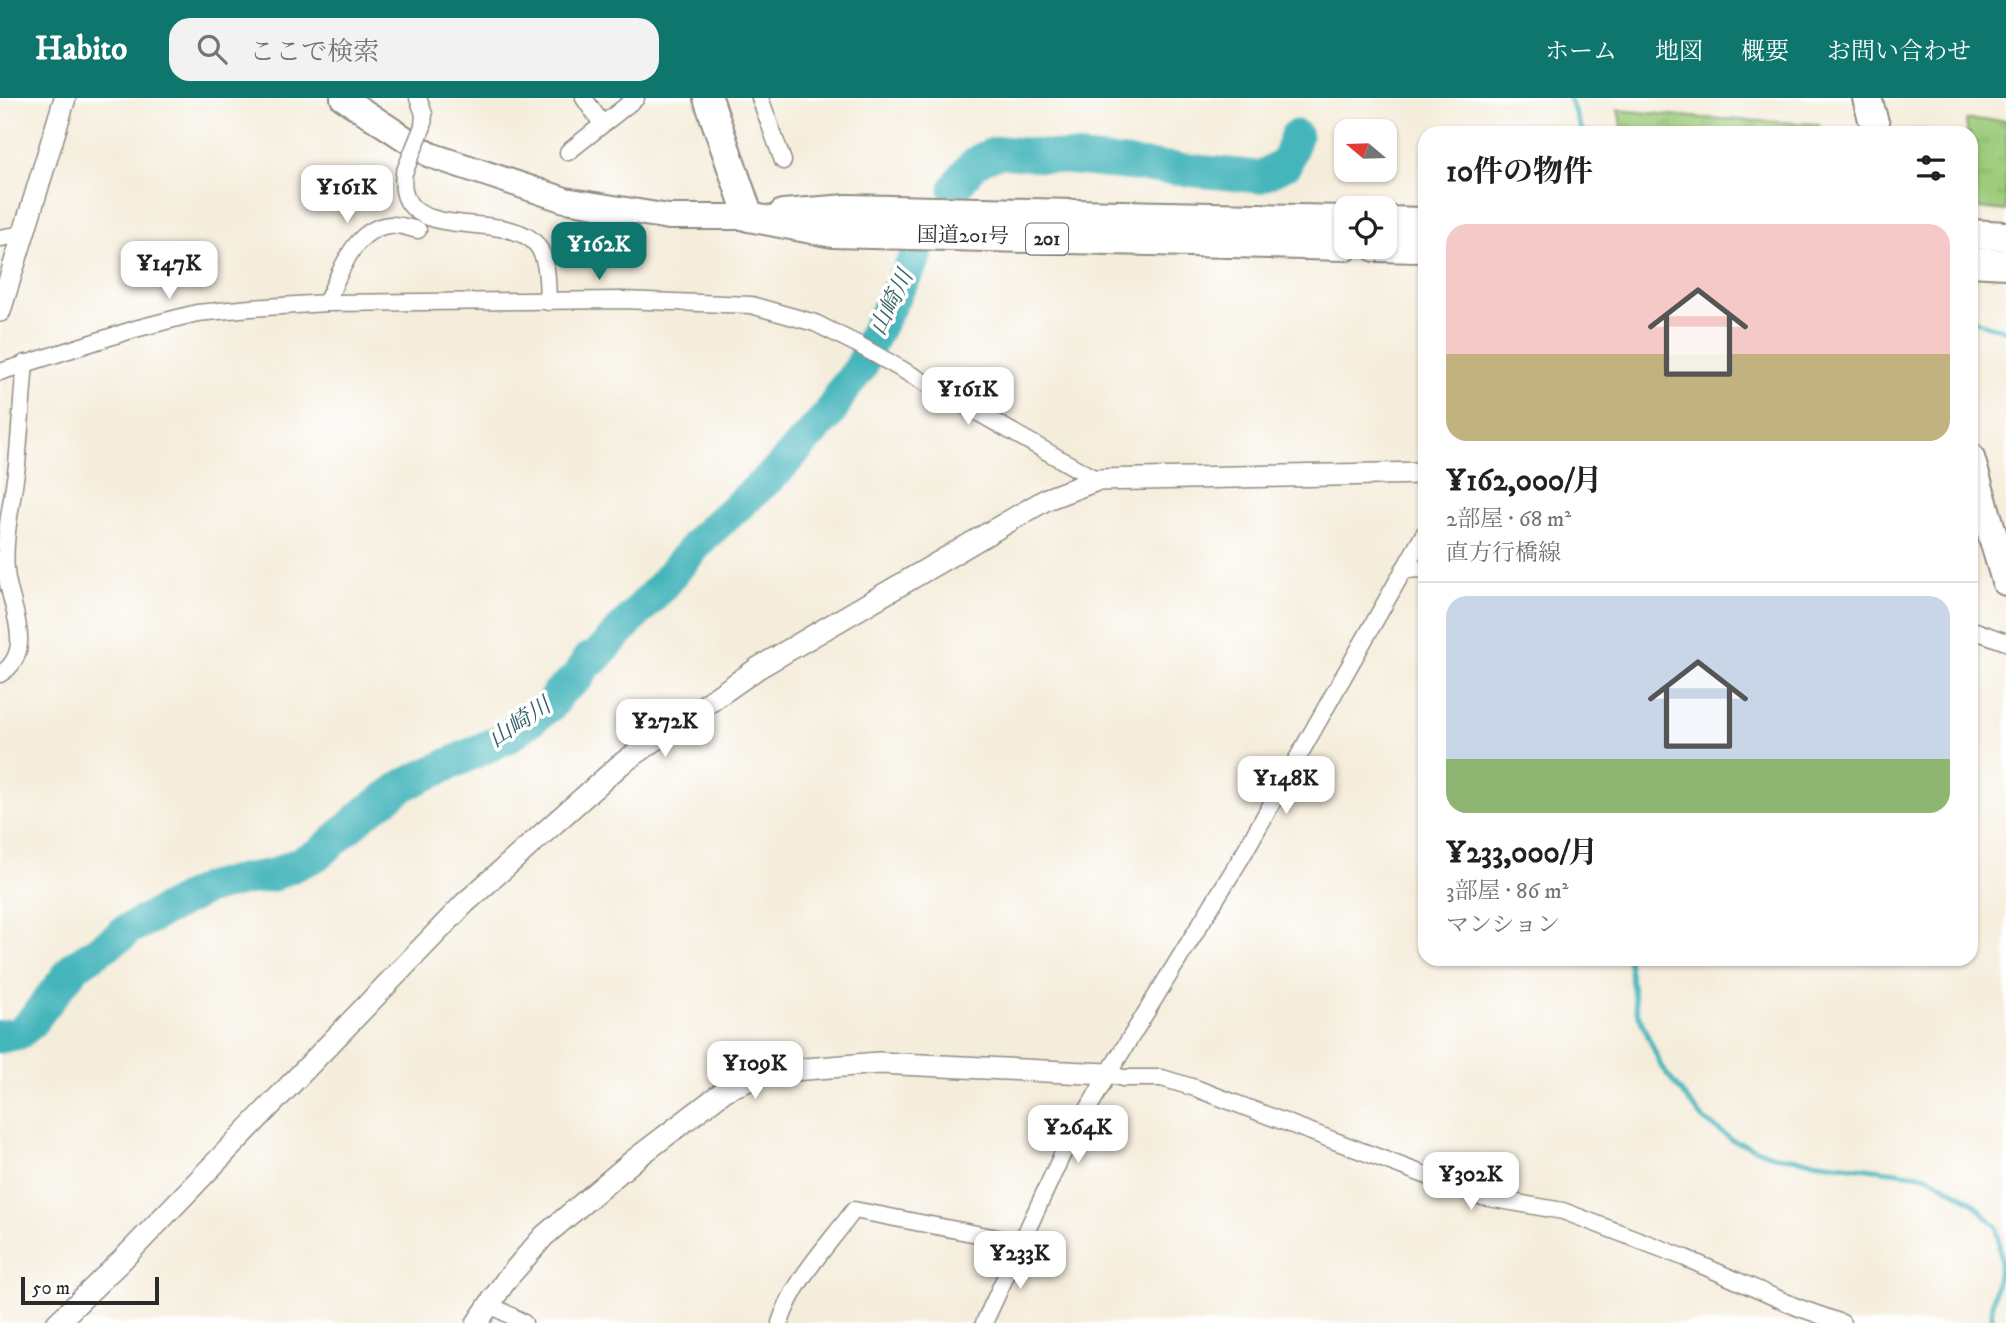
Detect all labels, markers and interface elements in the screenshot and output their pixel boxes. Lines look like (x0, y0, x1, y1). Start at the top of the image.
search box (169, 18, 659, 81)
text: Habito (35, 29, 127, 70)
icon: search (193, 30, 231, 68)
text: ここで検索 (249, 36, 379, 69)
text: ホーム (1545, 37, 1617, 67)
text: 地図 (1655, 37, 1703, 67)
text: 概要 (1741, 37, 1789, 67)
text: お問い合わせ (1827, 37, 1971, 67)
north arrow (1334, 119, 1396, 182)
map controls (1334, 119, 1397, 259)
icon: filters (1912, 149, 1950, 187)
text: 10件の物件 (1446, 154, 1593, 191)
pin: ¥161K (298, 166, 396, 225)
text: ¥161K (317, 173, 377, 202)
button: locate (1334, 196, 1397, 259)
pin: ¥162K (550, 222, 648, 282)
street label: 国道201号 (917, 222, 1009, 250)
road number: 201 (1026, 223, 1068, 254)
text: ¥162K (567, 230, 631, 259)
pin: ¥147K (120, 242, 218, 301)
text: ¥147K (137, 249, 201, 278)
water label: 山崎川 (864, 263, 921, 340)
icon: home (1635, 269, 1761, 395)
pin: ¥161K (919, 368, 1017, 427)
text: ¥161K (938, 375, 998, 404)
text: ¥162,000/月 (1446, 463, 1602, 500)
text: 2部屋 · 68 m² (1446, 505, 1571, 534)
text: 直方行橋線 (1446, 539, 1561, 568)
icon: home (1635, 641, 1761, 767)
water label: 山崎川 (483, 690, 559, 754)
pin: ¥272K (616, 700, 714, 759)
text: ¥272K (632, 707, 698, 736)
pin: ¥148K (1237, 756, 1335, 816)
text: ¥148K (1254, 764, 1318, 793)
text: ¥233,000/月 (1446, 835, 1598, 872)
text: 3部屋 · 86 m² (1446, 877, 1568, 906)
text: マンション (1446, 911, 1560, 940)
pin: ¥109K (706, 1042, 804, 1101)
text: ¥109K (723, 1049, 787, 1078)
pin: ¥264K (1029, 1105, 1127, 1165)
text: ¥264K (1044, 1113, 1112, 1142)
pin: ¥302K (1422, 1152, 1520, 1212)
text: ¥302K (1439, 1160, 1503, 1189)
pin: ¥233K (971, 1232, 1069, 1291)
text: ¥233K (990, 1239, 1050, 1268)
scale bar (21, 1274, 159, 1306)
text: 50 m (32, 1277, 70, 1300)

